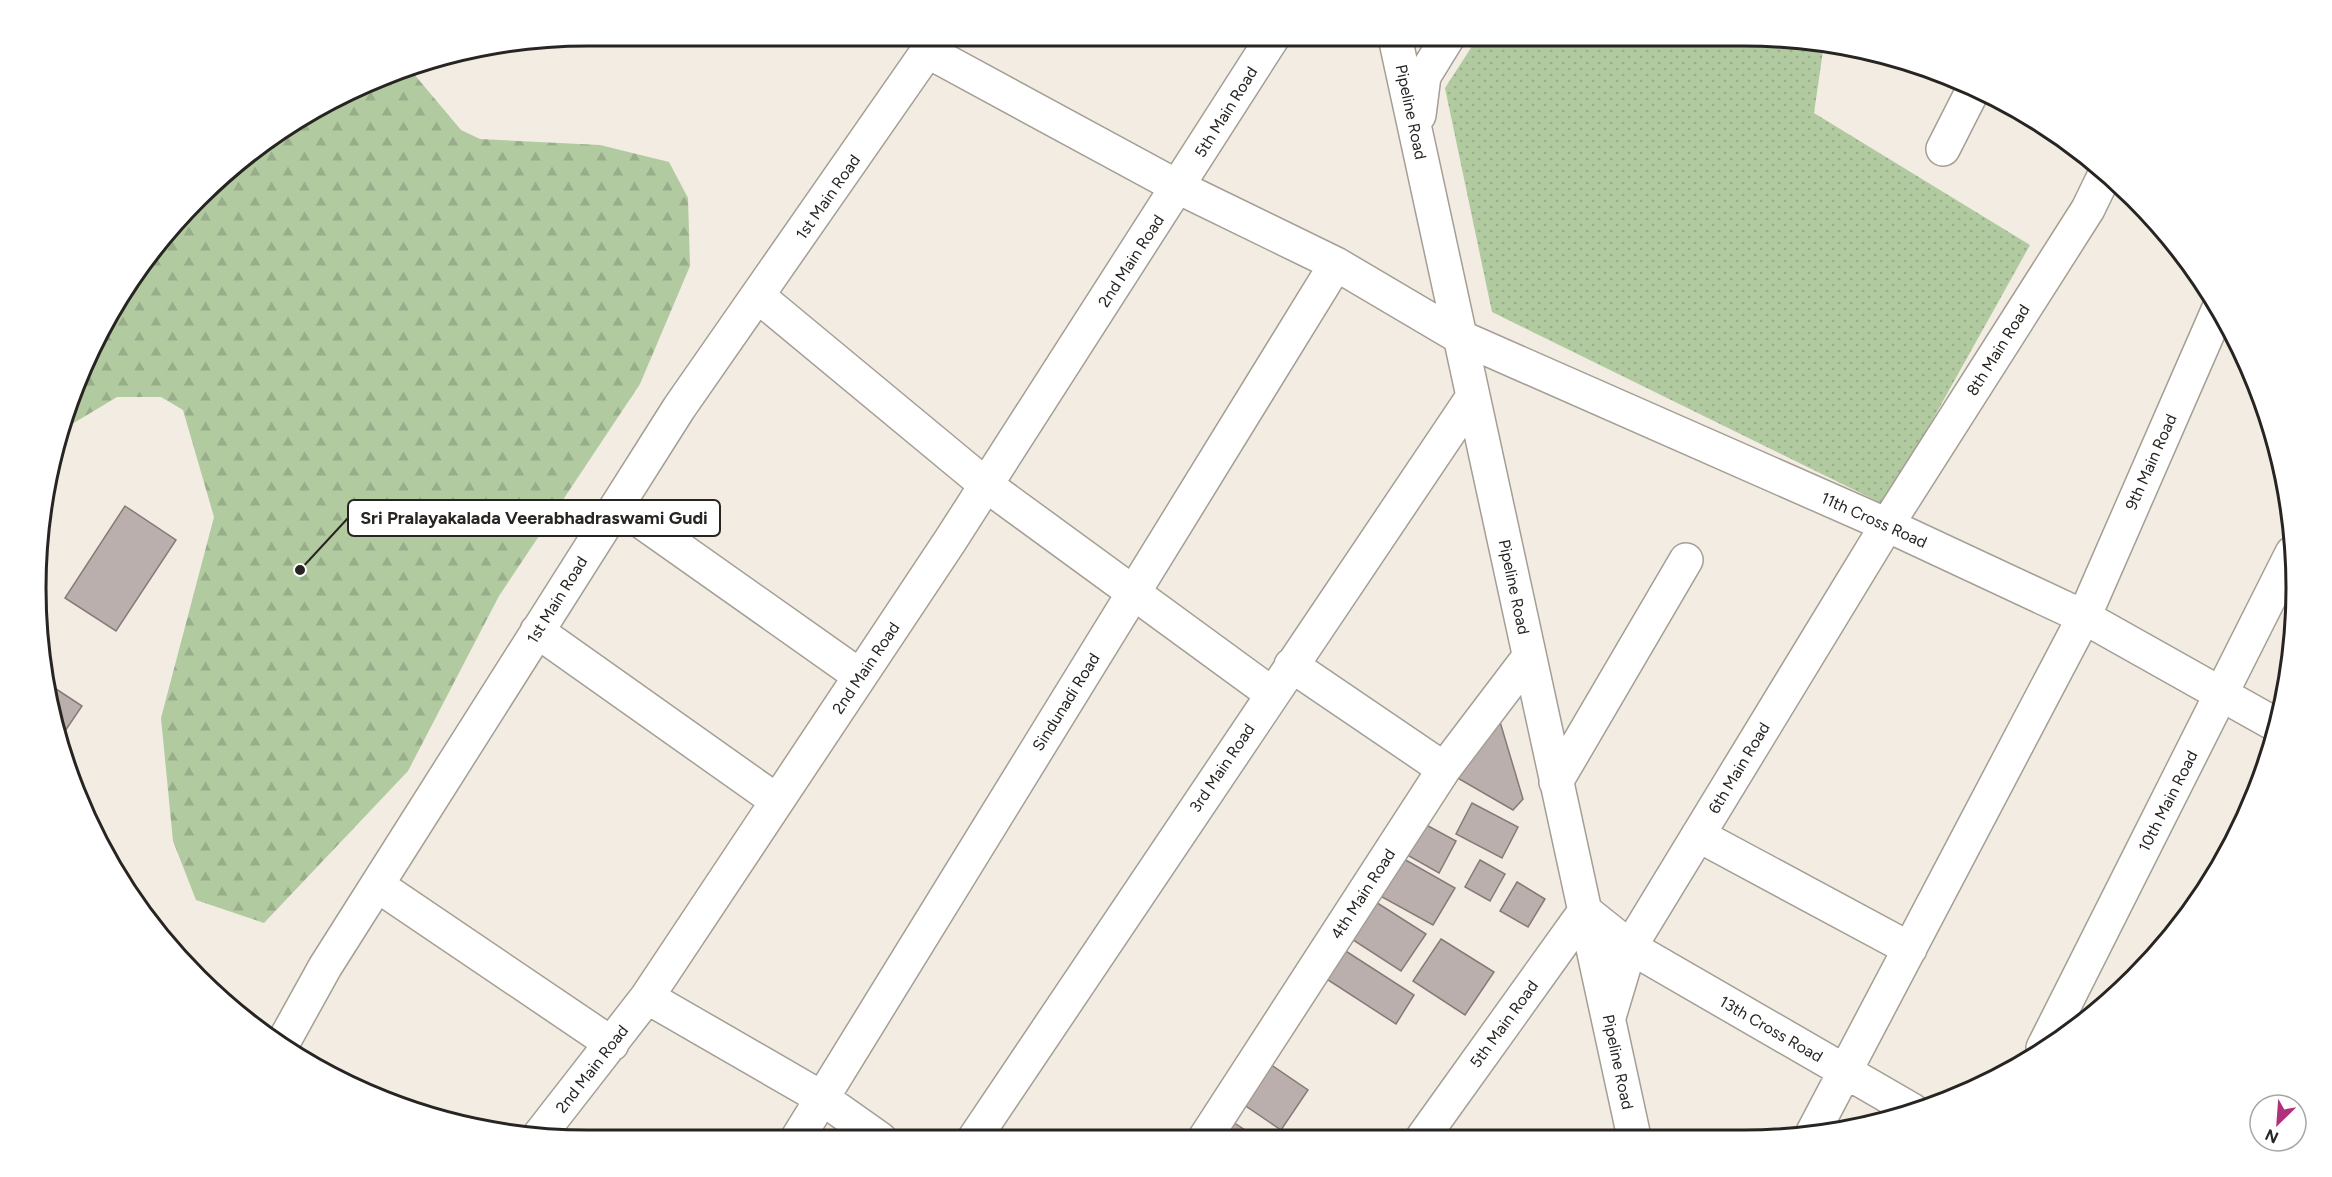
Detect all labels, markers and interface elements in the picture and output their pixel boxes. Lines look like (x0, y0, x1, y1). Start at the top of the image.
street label: 5th Main Road (1191, 63, 1261, 161)
street label: Pipeline Road (1392, 63, 1430, 161)
street label: 1st Main Road (792, 151, 864, 243)
street label: 2nd Main Road (1094, 211, 1168, 311)
street label: 8th Main Road (1962, 301, 2034, 399)
street label: 9th Main Road (2121, 411, 2181, 513)
street label: 11th Cross Road (1818, 488, 1930, 552)
callout: Sri Pralayakalada Veerabhadraswami Gudi (348, 500, 720, 536)
text: Sri Pralayakalada Veerabhadraswami Gudi (360, 507, 708, 529)
street label: Pipeline Road (1495, 538, 1533, 636)
street label: 1st Main Road (523, 553, 591, 647)
street label: 2nd Main Road (828, 619, 904, 717)
street label: Sindunadi Road (1028, 650, 1104, 754)
street label: 6th Main Road (1704, 719, 1774, 817)
street label: 3rd Main Road (1185, 720, 1259, 816)
street label: 10th Main Road (2134, 747, 2202, 855)
street label: 4th Main Road (1327, 845, 1399, 943)
street label: 5th Main Road (1466, 977, 1542, 1071)
street label: 13th Cross Road (1716, 992, 1826, 1066)
street label: Pipeline Road (1599, 1013, 1637, 1111)
street label: 2nd Main Road (552, 1021, 632, 1117)
north arrow (2248, 1093, 2308, 1153)
text: N (2262, 1125, 2281, 1147)

